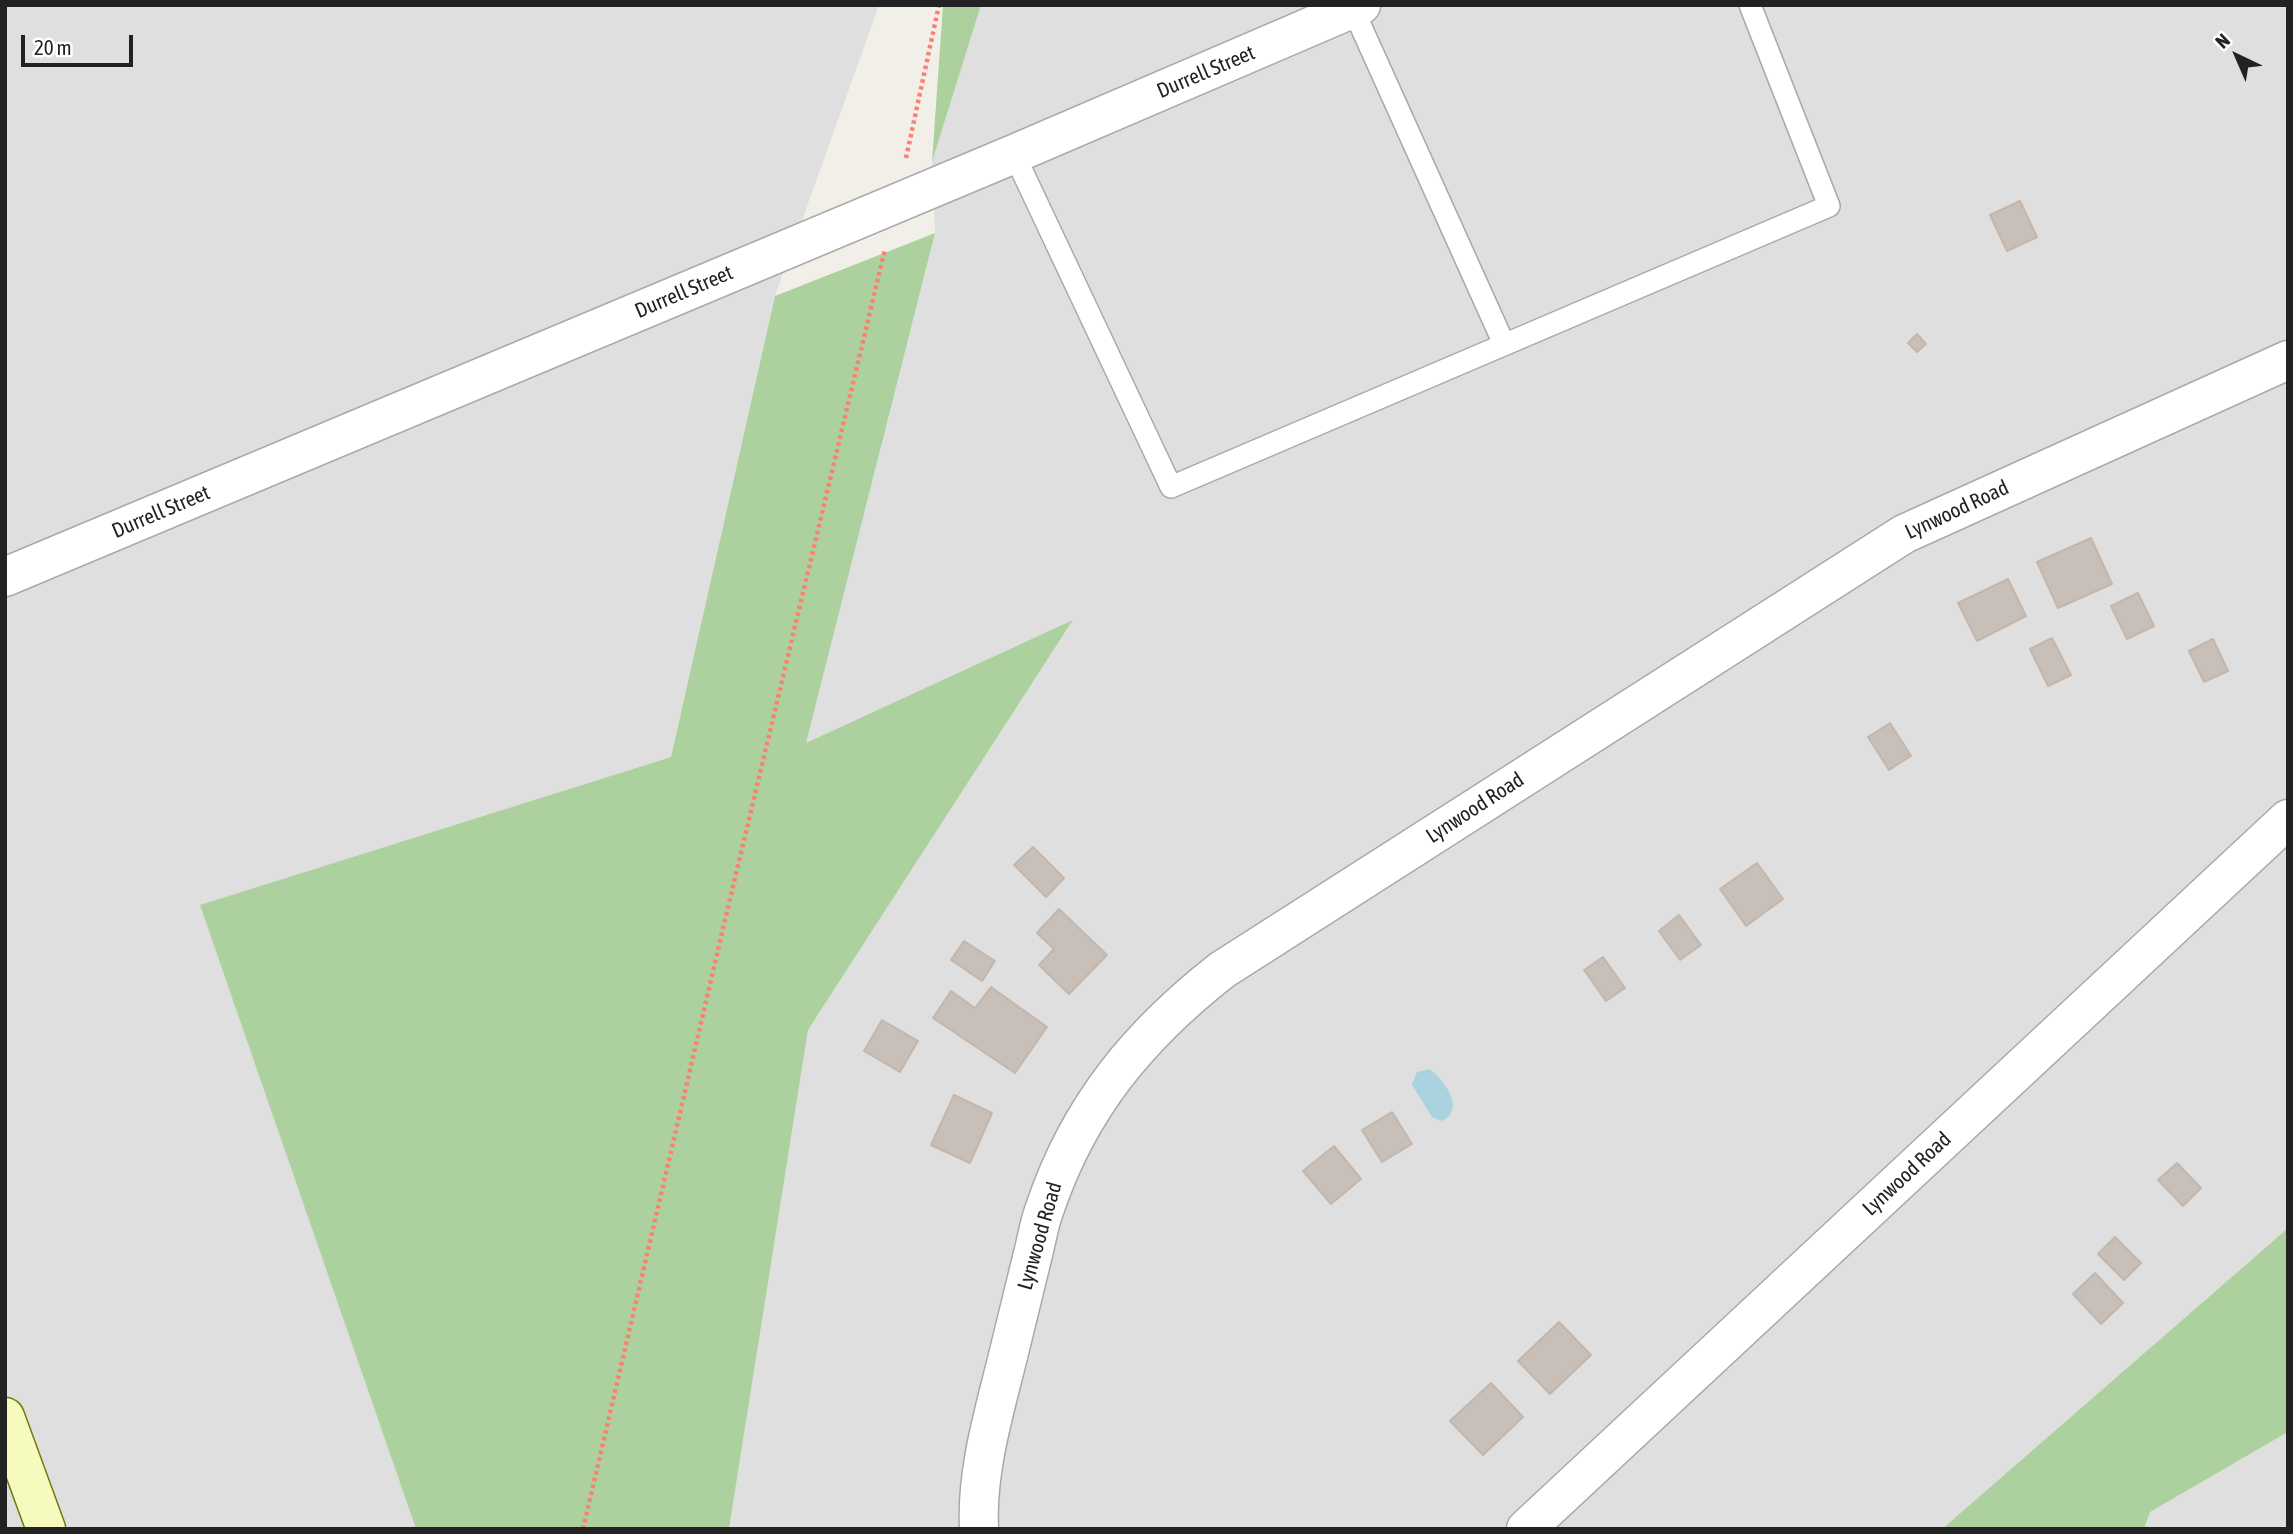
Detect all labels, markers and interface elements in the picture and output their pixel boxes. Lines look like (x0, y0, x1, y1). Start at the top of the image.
scale bar (24, 21, 136, 65)
north arrow (2202, 21, 2272, 91)
text: N (2211, 29, 2234, 53)
text: 20 m (34, 35, 72, 59)
street label: Durrell Street (1153, 40, 1259, 104)
street label: Durrell Street (631, 260, 737, 324)
street label: Lynwood Road (1901, 475, 2013, 545)
street label: Durrell Street (108, 480, 214, 544)
street label: Lynwood Road (1421, 767, 1529, 849)
street label: Lynwood Road (1858, 1127, 1956, 1221)
street label: Lynwood Road (1013, 1179, 1067, 1293)

